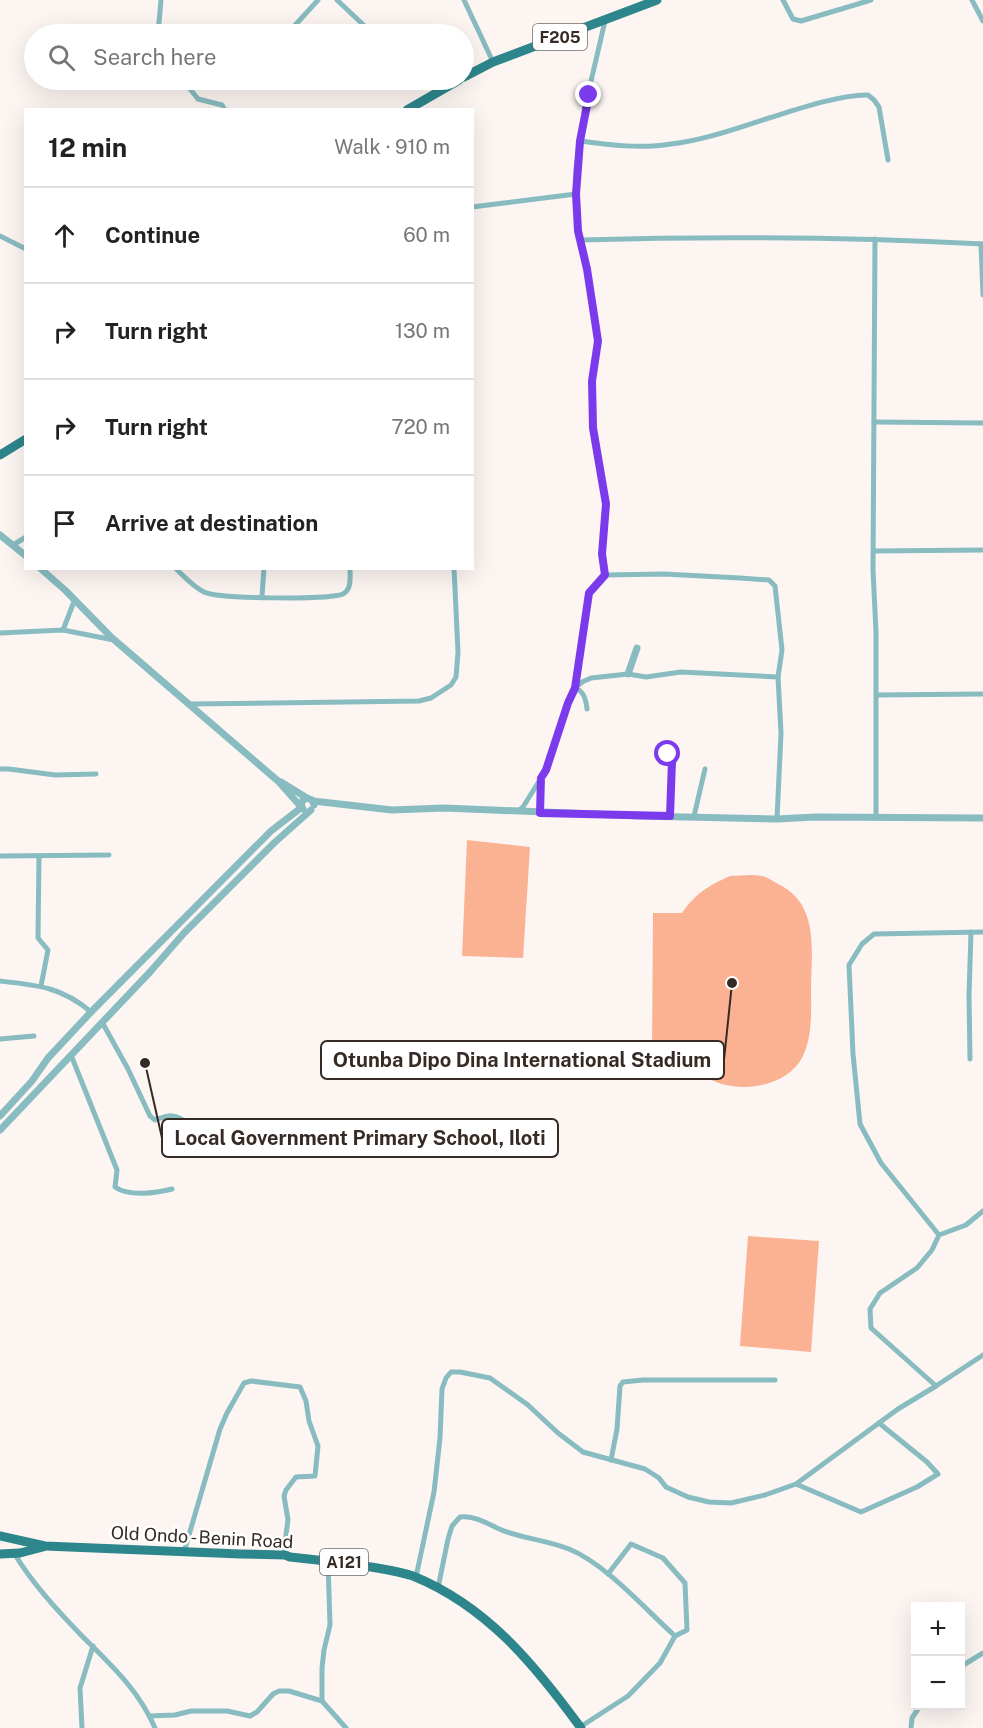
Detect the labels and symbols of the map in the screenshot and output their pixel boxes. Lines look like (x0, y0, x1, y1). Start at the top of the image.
road number: F205 (533, 24, 587, 50)
route end (575, 81, 601, 107)
route start (654, 740, 680, 766)
callout: Otunba Dipo Dina International Stadium (321, 1041, 724, 1079)
text: Otunba Dipo Dina International Stadium (333, 1048, 711, 1072)
callout: Local Government Primary School, Iloti (162, 1119, 558, 1157)
text: Local Government Primary School, Iloti (174, 1126, 546, 1150)
street label: Old Ondo - Benin Road (110, 1522, 294, 1552)
road number: A121 (320, 1549, 368, 1575)

